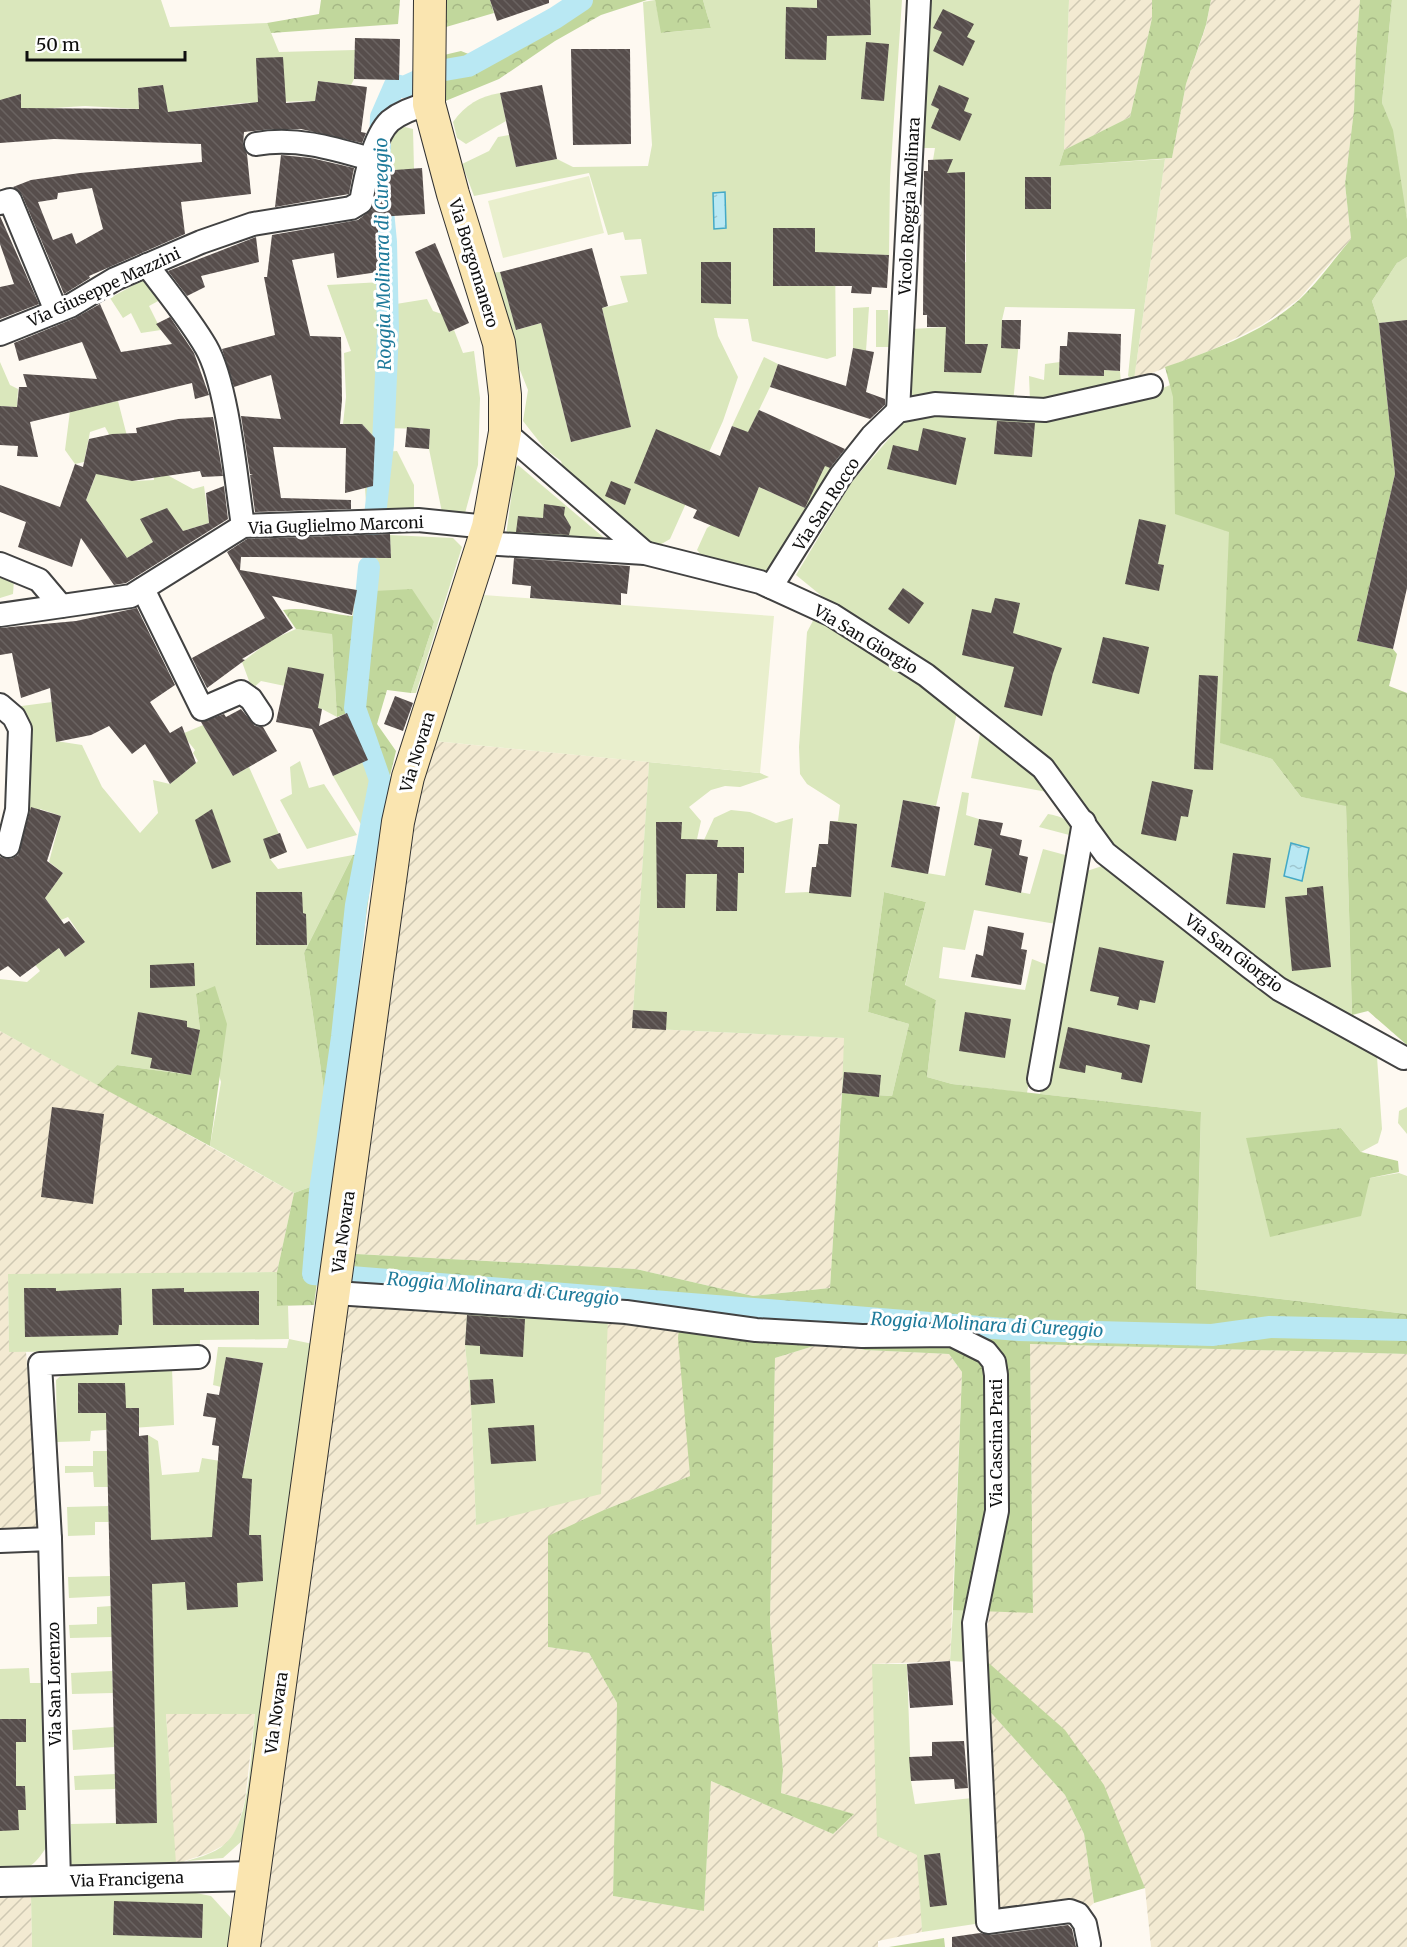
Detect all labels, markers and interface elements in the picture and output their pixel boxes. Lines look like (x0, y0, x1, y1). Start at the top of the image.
scale bar (27, 24, 184, 62)
text: 50 m (36, 33, 80, 56)
street label: Vicolo Roggia Molinara (894, 116, 924, 297)
water label: Roggia Molinara di Cureggio (369, 137, 396, 371)
street label: Via Borgomanero (445, 195, 503, 330)
street label: Via Giuseppe Mazzini (24, 243, 183, 332)
street label: Via San Rocco (788, 454, 863, 555)
street label: Via Guglielmo Marconi (247, 512, 424, 538)
street label: Via San Giorgio (810, 600, 922, 678)
street label: Via Novara (395, 709, 439, 795)
street label: Via San Giorgio (1180, 909, 1287, 996)
street label: Via Novara (327, 1189, 359, 1275)
water label: Roggia Molinara di Cureggio (386, 1267, 620, 1310)
water label: Roggia Molinara di Cureggio (870, 1307, 1104, 1342)
street label: Via Cascina Prati (986, 1379, 1006, 1508)
street label: Via San Lorenzo (43, 1622, 65, 1747)
street label: Via Novara (260, 1670, 292, 1756)
street label: Via Francigena (69, 1867, 185, 1891)

